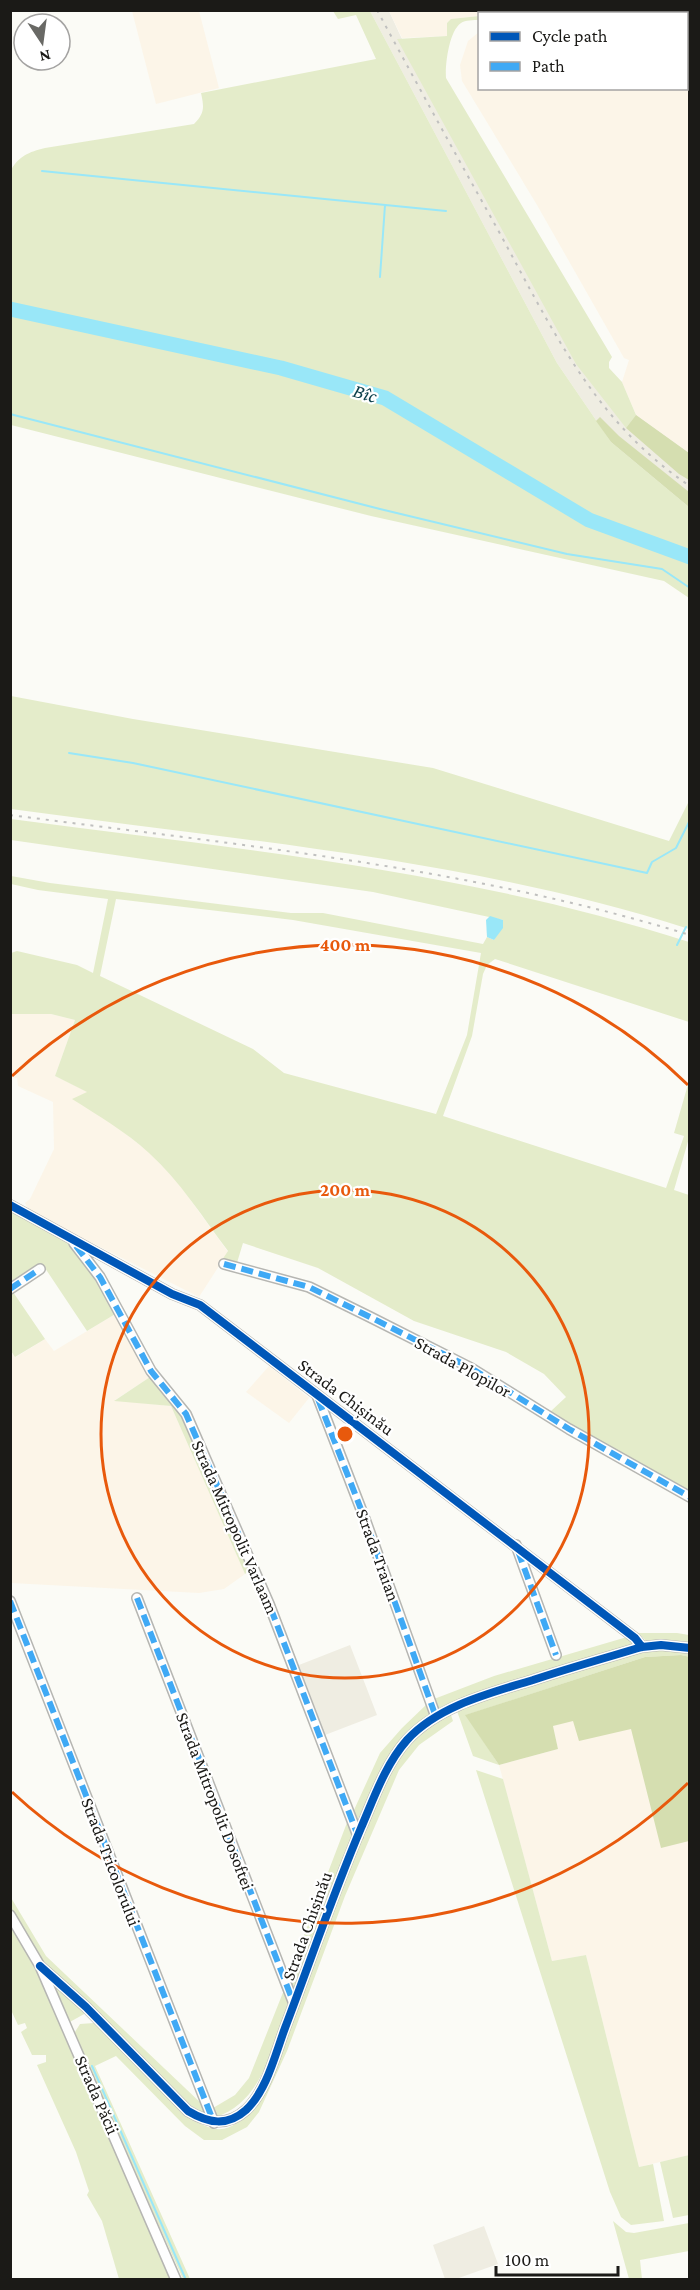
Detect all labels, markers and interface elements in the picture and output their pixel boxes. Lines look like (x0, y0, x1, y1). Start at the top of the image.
north arrow (12, 12, 72, 72)
legend (478, 12, 688, 90)
text: Cycle path (532, 26, 608, 46)
text: N (38, 47, 52, 66)
text: Path (532, 56, 565, 76)
water label: Bîc (351, 379, 380, 407)
text: 400 m (320, 935, 371, 955)
text: 200 m (320, 1180, 371, 1200)
street label: Strada Plopilor (411, 1332, 515, 1402)
street label: Strada Chișinău (293, 1355, 398, 1441)
centre of rings (335, 1424, 355, 1444)
street label: Strada Mitropolit Varlaam (188, 1437, 282, 1617)
street label: Strada Traian (352, 1506, 404, 1604)
street label: Strada Mitropolit Dosoftei (172, 1709, 258, 1893)
street label: Strada Tricolorului (77, 1795, 145, 1929)
street label: Strada Chișinău (278, 1868, 338, 1984)
street label: Strada Păcii (71, 2053, 123, 2138)
scale bar (496, 2239, 618, 2277)
text: 100 m (505, 2250, 550, 2270)

